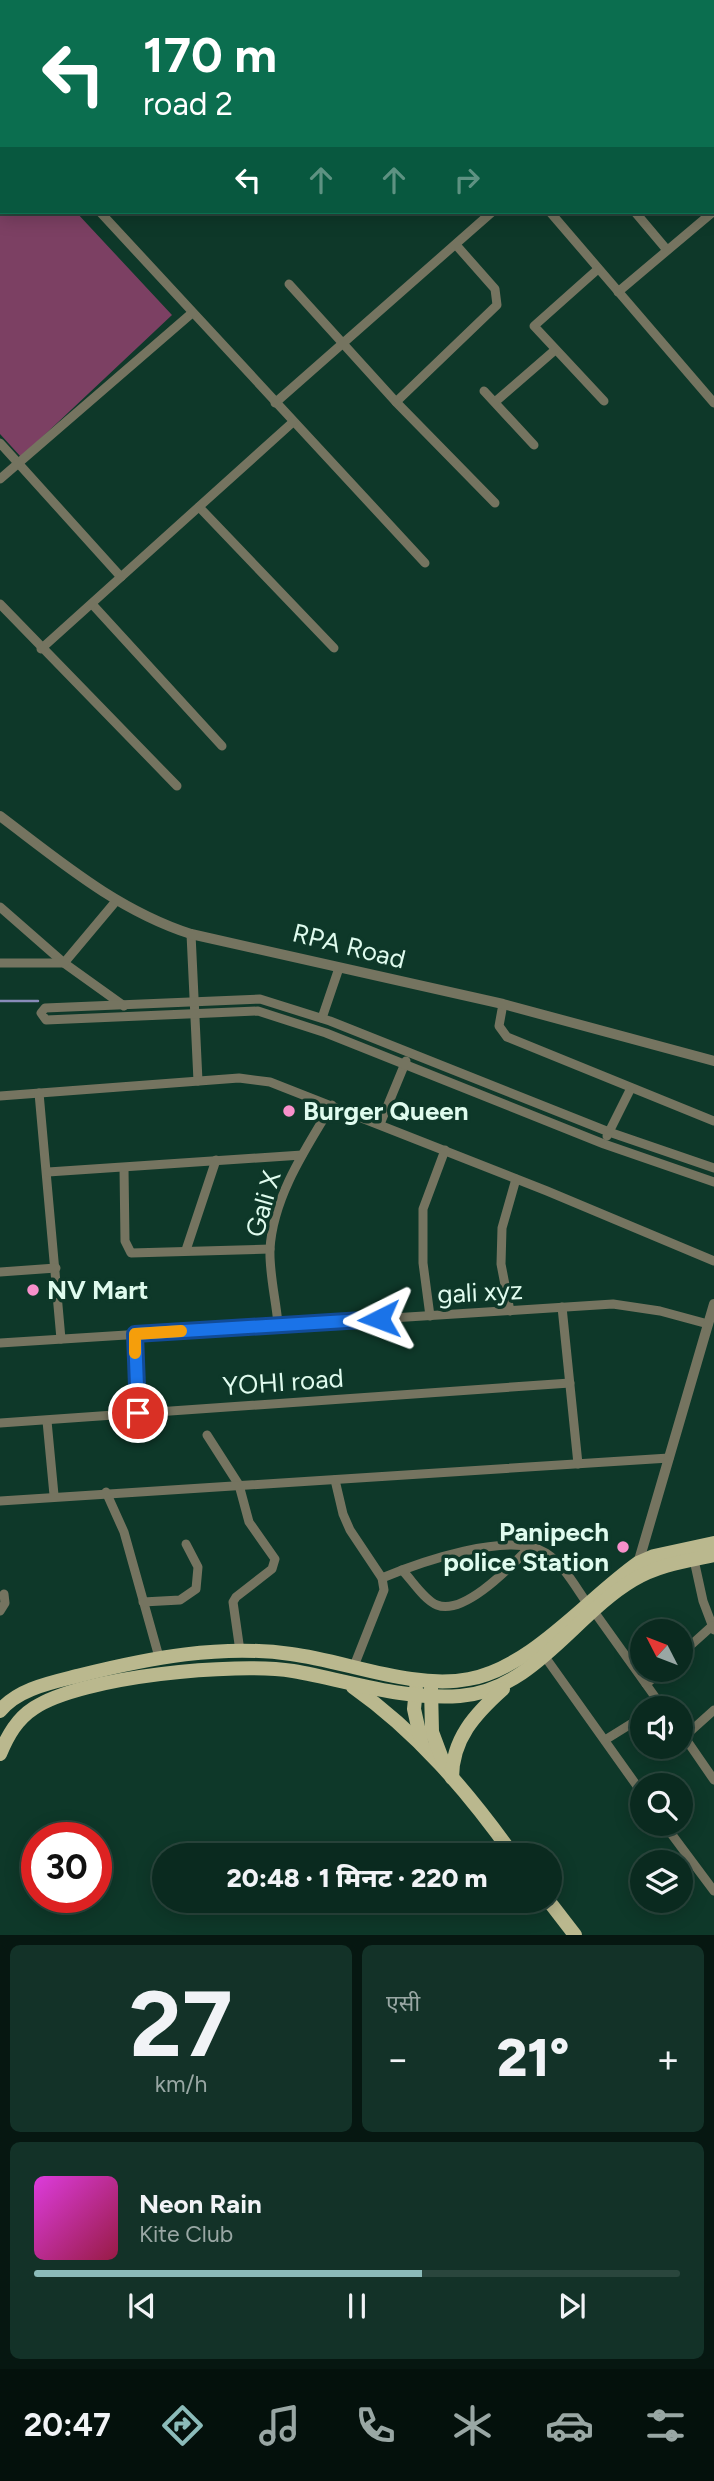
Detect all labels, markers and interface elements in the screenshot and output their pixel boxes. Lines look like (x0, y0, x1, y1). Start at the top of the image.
text: 170 m (143, 25, 277, 84)
icon: left (28, 28, 119, 119)
text: road 2 (143, 85, 233, 123)
icon: left (229, 161, 267, 199)
icon: ahead (302, 161, 340, 199)
icon: ahead (375, 161, 413, 199)
icon: right (448, 161, 486, 199)
street label: RPA Road (289, 917, 409, 975)
place label: Burger Queen (303, 1095, 468, 1127)
marker: Burger Queen (281, 1103, 297, 1119)
street label: Gali X (238, 1167, 288, 1241)
place label: NV Mart (47, 1274, 149, 1306)
street label: gali xyz (436, 1274, 524, 1310)
marker: NV Mart (25, 1282, 41, 1298)
position arrow (342, 1282, 416, 1356)
street label: YOHI road (221, 1362, 345, 1402)
pin (108, 1383, 168, 1443)
icon: arrive (119, 1394, 157, 1432)
place label: Panipech police Station (443, 1516, 609, 1578)
marker: Panipech police Station (615, 1539, 631, 1555)
north arrow (630, 1619, 693, 1682)
map controls (630, 1619, 693, 1913)
button: sound (630, 1696, 693, 1759)
button: search (630, 1773, 693, 1836)
speed limit sign: 30 (21, 1822, 112, 1913)
button: layers (630, 1850, 693, 1913)
text: 20:48 · 1 मिनट · 220 m (227, 1862, 487, 1894)
text: 27 (129, 1970, 233, 2079)
text: एसी (386, 1989, 420, 2017)
text: 21° (497, 2027, 569, 2089)
text: − (386, 2036, 410, 2082)
text: + (656, 2036, 680, 2082)
text: km/h (155, 2070, 207, 2098)
text: Neon Rain (139, 2188, 262, 2220)
text: Kite Club (139, 2220, 233, 2248)
icon: previous (123, 2287, 161, 2325)
icon: pause (338, 2287, 376, 2325)
icon: next (553, 2287, 591, 2325)
icon: directions (158, 2401, 207, 2450)
icon: music (255, 2401, 304, 2450)
icon: phone (351, 2401, 400, 2450)
icon: climate (448, 2401, 497, 2450)
icon: car (545, 2401, 594, 2450)
icon: filters (641, 2401, 690, 2450)
text: 20:47 (24, 2406, 111, 2444)

